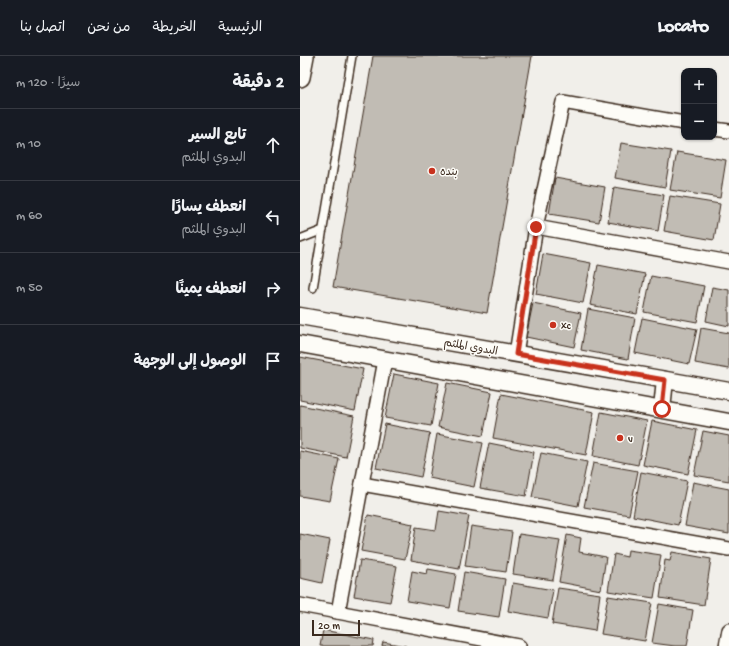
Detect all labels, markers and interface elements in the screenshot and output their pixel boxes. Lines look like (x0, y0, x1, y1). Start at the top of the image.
text: Locato (658, 16, 709, 39)
text: اتصل بنا (20, 20, 65, 37)
text: من نحن (87, 20, 131, 37)
text: الخريطة (153, 20, 196, 37)
text: الرئيسية (218, 20, 262, 37)
map controls (681, 68, 717, 140)
button: + (681, 68, 717, 104)
text: 2 دقيقة (232, 74, 284, 94)
text: سيرًا · 120 m (16, 76, 80, 91)
button: − (681, 104, 717, 140)
text: تابع السير (189, 127, 246, 145)
icon: ahead (262, 134, 284, 156)
text: 10 m (16, 137, 41, 152)
text: البدوي الملثم (181, 151, 246, 166)
marker: بنده (427, 166, 437, 176)
place label: بنده (440, 167, 458, 179)
text: انعطف يسارًا (172, 199, 246, 217)
icon: left (262, 206, 284, 228)
text: 60 m (16, 209, 42, 224)
route end (527, 218, 545, 236)
text: البدوي الملثم (181, 223, 246, 238)
icon: right (262, 278, 284, 300)
text: 50 m (16, 281, 43, 296)
text: انعطف يمينًا (175, 281, 246, 299)
marker: xc (548, 320, 558, 330)
place label: xc (561, 321, 572, 333)
street label: البدوي الملثم (443, 336, 499, 360)
icon: arrive (262, 350, 284, 372)
text: الوصول إلى الوجهة (133, 353, 246, 371)
route start (653, 400, 671, 418)
marker: v (615, 433, 625, 443)
place label: v (628, 434, 633, 446)
scale bar (312, 618, 360, 637)
text: 20 m (318, 621, 340, 633)

